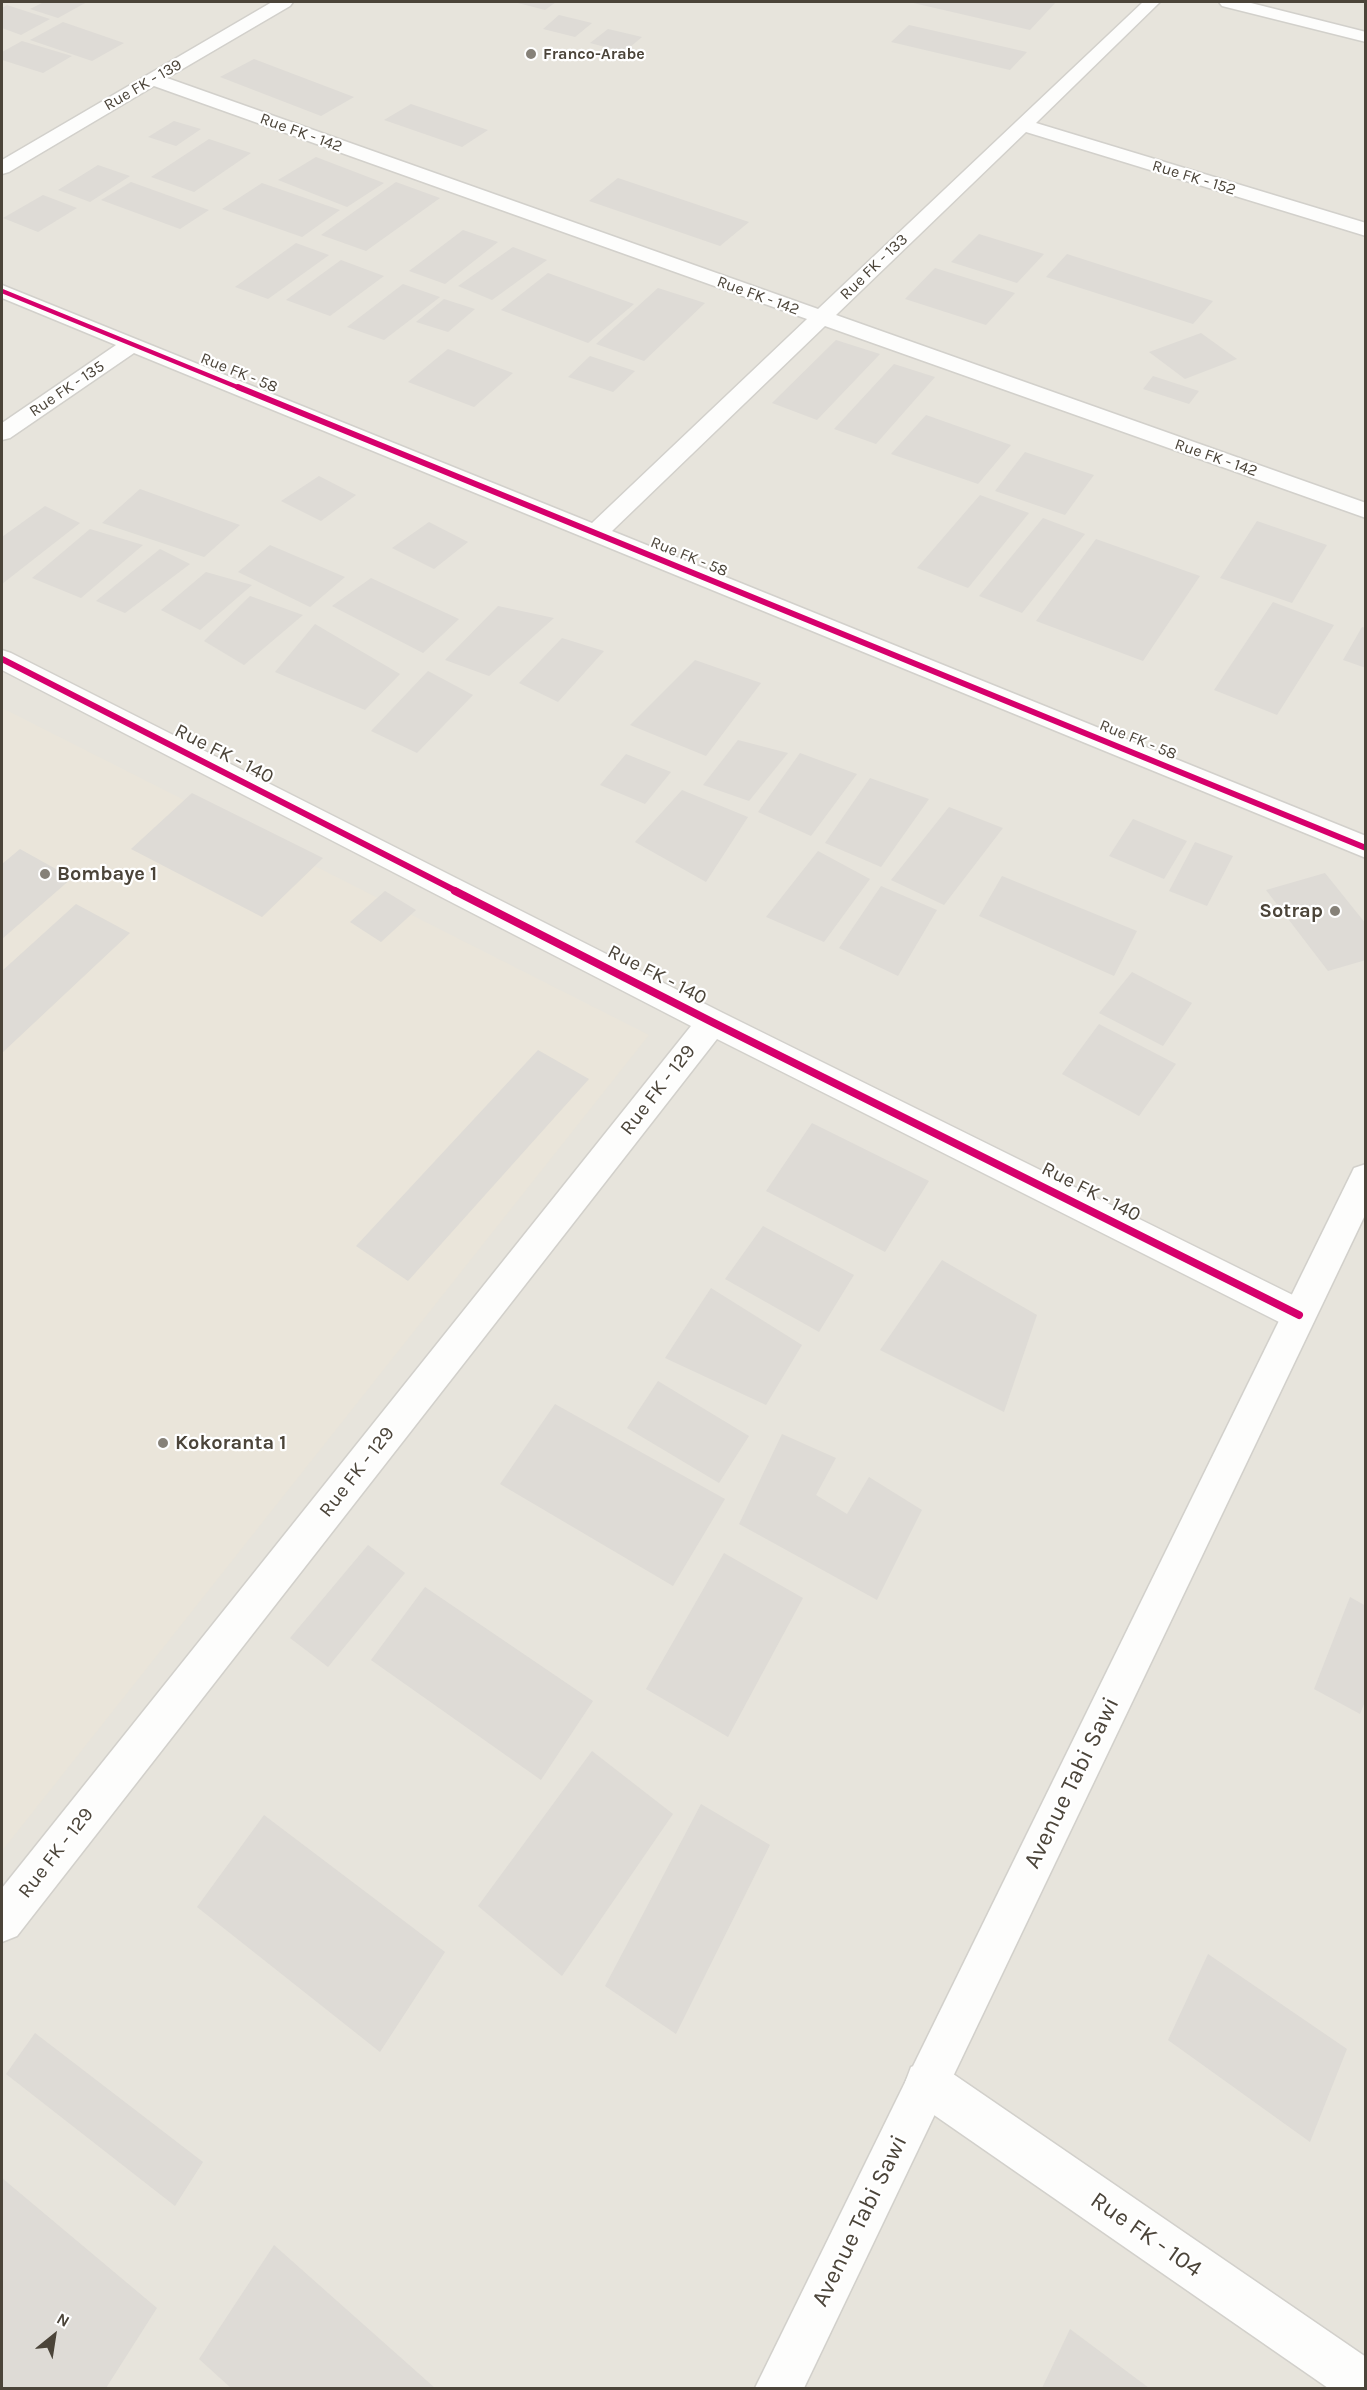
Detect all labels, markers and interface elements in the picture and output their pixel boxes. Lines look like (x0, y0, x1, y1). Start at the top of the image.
place label: Franco-Arabe (543, 44, 645, 64)
marker: Franco-Arabe (524, 47, 538, 61)
street label: Rue FK - 139 (101, 55, 185, 115)
street label: Rue FK - 142 (257, 109, 345, 157)
street label: Rue FK - 152 (1150, 156, 1238, 200)
street label: Rue FK - 133 (836, 230, 912, 304)
street label: Rue FK - 142 (714, 272, 802, 320)
street label: Rue FK - 58 (198, 349, 280, 397)
street label: Rue FK - 135 (26, 357, 108, 421)
street label: Rue FK - 142 (1172, 435, 1260, 481)
street label: Rue FK - 58 (648, 533, 730, 581)
street label: Rue FK - 58 (1097, 716, 1179, 764)
street label: Rue FK - 140 (170, 719, 278, 789)
place label: Bombaye 1 (57, 862, 157, 886)
marker: Bombaye 1 (38, 867, 52, 881)
place label: Sotrap (1259, 899, 1323, 923)
marker: Sotrap (1328, 904, 1342, 918)
street label: Rue FK - 140 (603, 940, 711, 1010)
street label: Rue FK - 129 (615, 1040, 701, 1140)
street label: Rue FK - 140 (1037, 1157, 1145, 1227)
street label: Rue FK - 129 (314, 1422, 400, 1522)
place label: Kokoranta 1 (175, 1431, 286, 1455)
marker: Kokoranta 1 (156, 1436, 170, 1450)
street label: Avenue Tabi Sawi (1018, 1693, 1126, 1873)
street label: Rue FK - 129 (13, 1803, 99, 1903)
street label: Avenue Tabi Sawi (806, 2131, 914, 2311)
street label: Rue FK - 104 (1085, 2186, 1207, 2284)
north arrow (24, 2306, 84, 2366)
text: N (54, 2309, 73, 2331)

